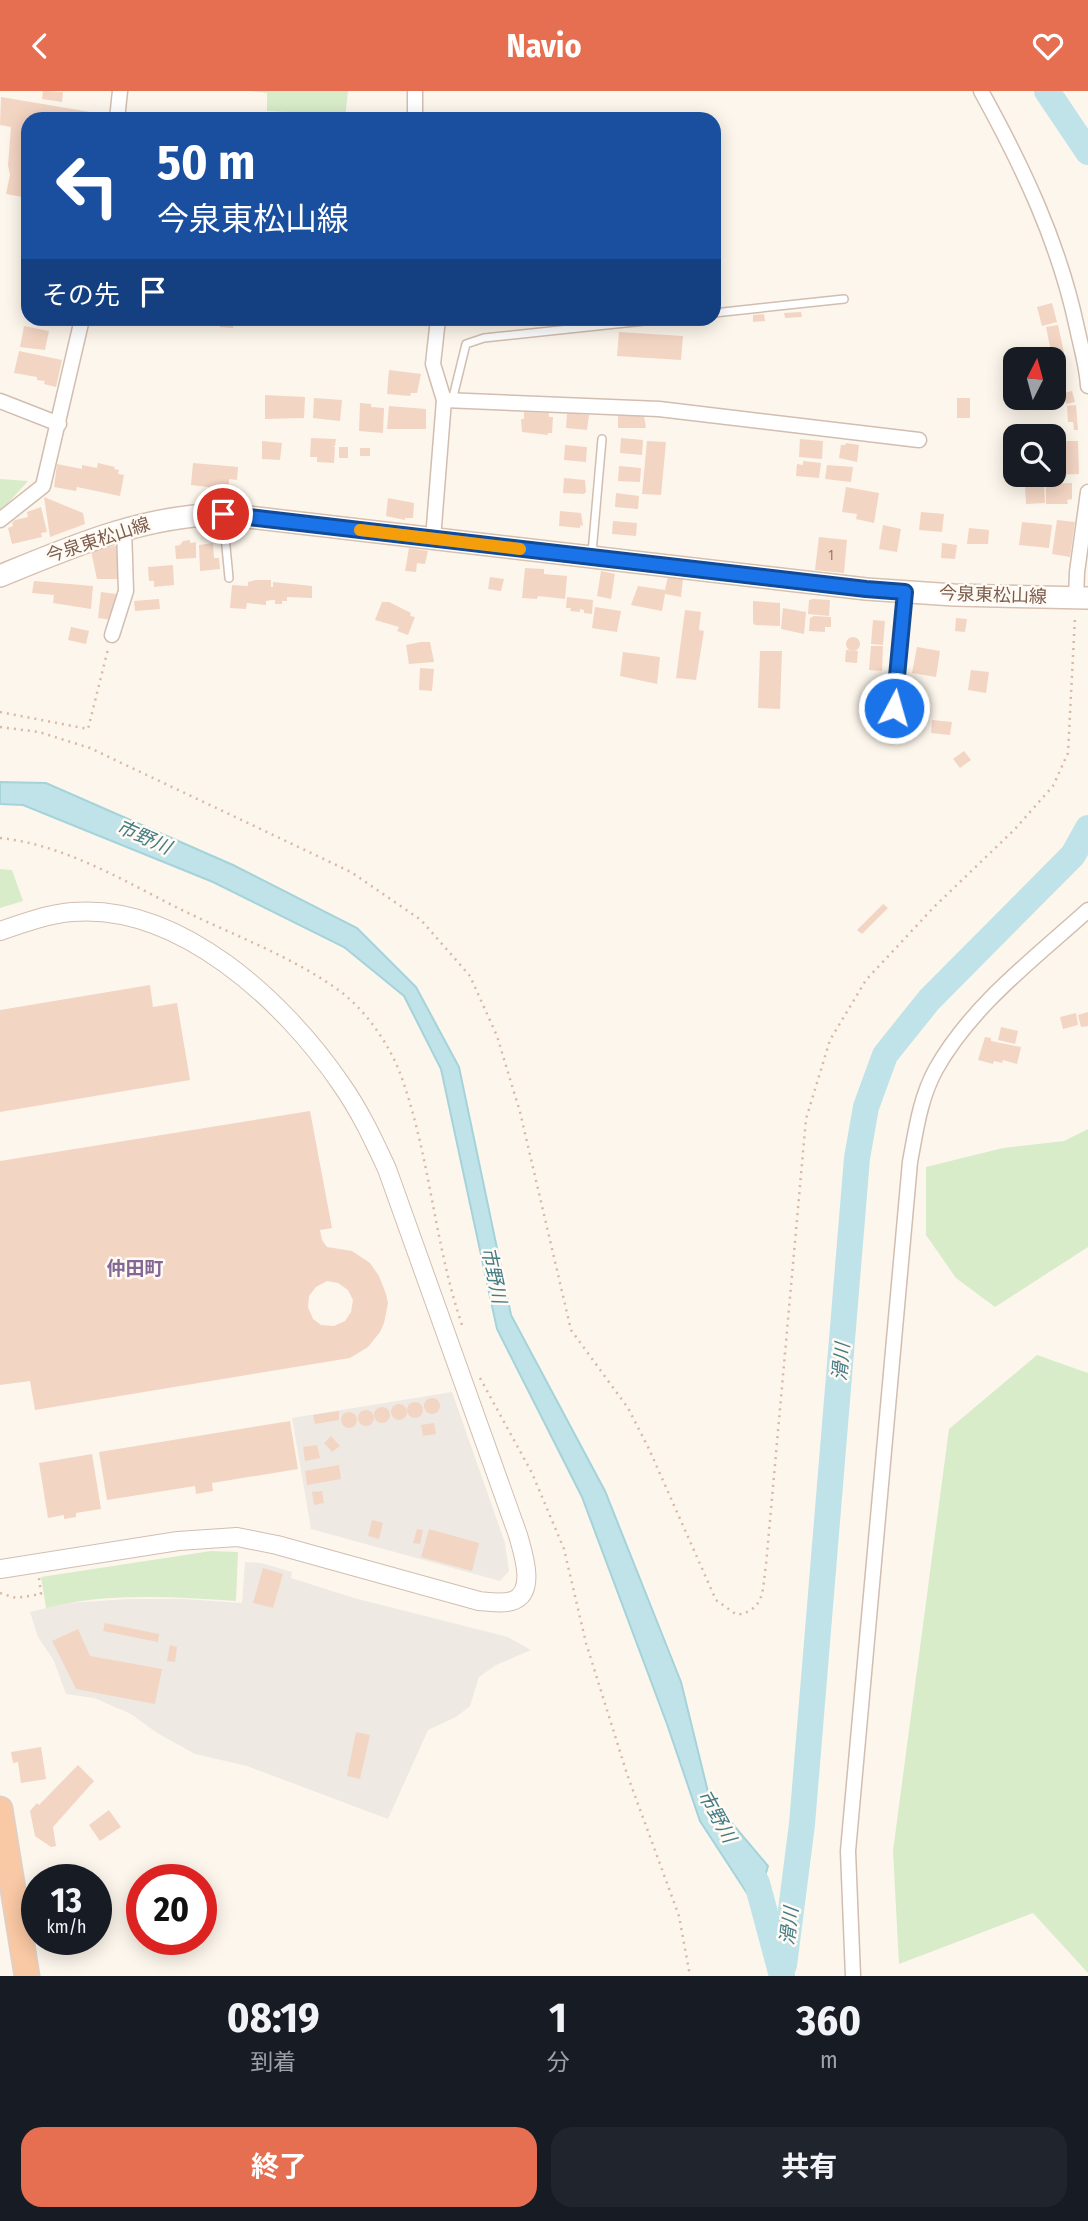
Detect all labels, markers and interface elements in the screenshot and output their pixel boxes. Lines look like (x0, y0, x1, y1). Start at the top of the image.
icon: back (21, 27, 59, 65)
text: Navio (506, 27, 582, 65)
icon: heart (1029, 27, 1067, 65)
text: 50 m (157, 133, 255, 192)
icon: left (42, 140, 133, 231)
text: 今泉東松山線 (157, 200, 349, 238)
icon: arrive (134, 273, 172, 311)
text: その先 (42, 280, 120, 311)
north arrow (1003, 347, 1066, 409)
map controls (1003, 347, 1066, 487)
button: search (1003, 424, 1066, 487)
pin (193, 484, 253, 544)
icon: arrive (204, 495, 242, 533)
street label: 今泉東松山線 (43, 513, 153, 567)
house number: 1 (828, 547, 834, 564)
street label: 今泉東松山線 (939, 582, 1047, 608)
position arrow (857, 671, 931, 745)
water label: 市野川 (113, 815, 177, 860)
water label: 市野川 (477, 1245, 512, 1307)
district label: 仲田町 (106, 1257, 164, 1280)
water label: 滑川 (828, 1340, 854, 1382)
water label: 市野川 (693, 1785, 742, 1848)
speed limit sign: 20 (126, 1864, 217, 1955)
text: 13 (51, 1879, 82, 1921)
water label: 滑川 (775, 1904, 803, 1946)
text: km/h (46, 1916, 87, 1938)
text: 08:19 (227, 1993, 320, 2043)
text: 1 (549, 1993, 567, 2043)
text: 360 (796, 1996, 861, 2046)
text: m (820, 2046, 838, 2074)
text: 到着 (250, 2048, 296, 2076)
text: 分 (547, 2048, 570, 2076)
button: 終了 (21, 2127, 537, 2207)
button: 共有 (551, 2127, 1067, 2207)

